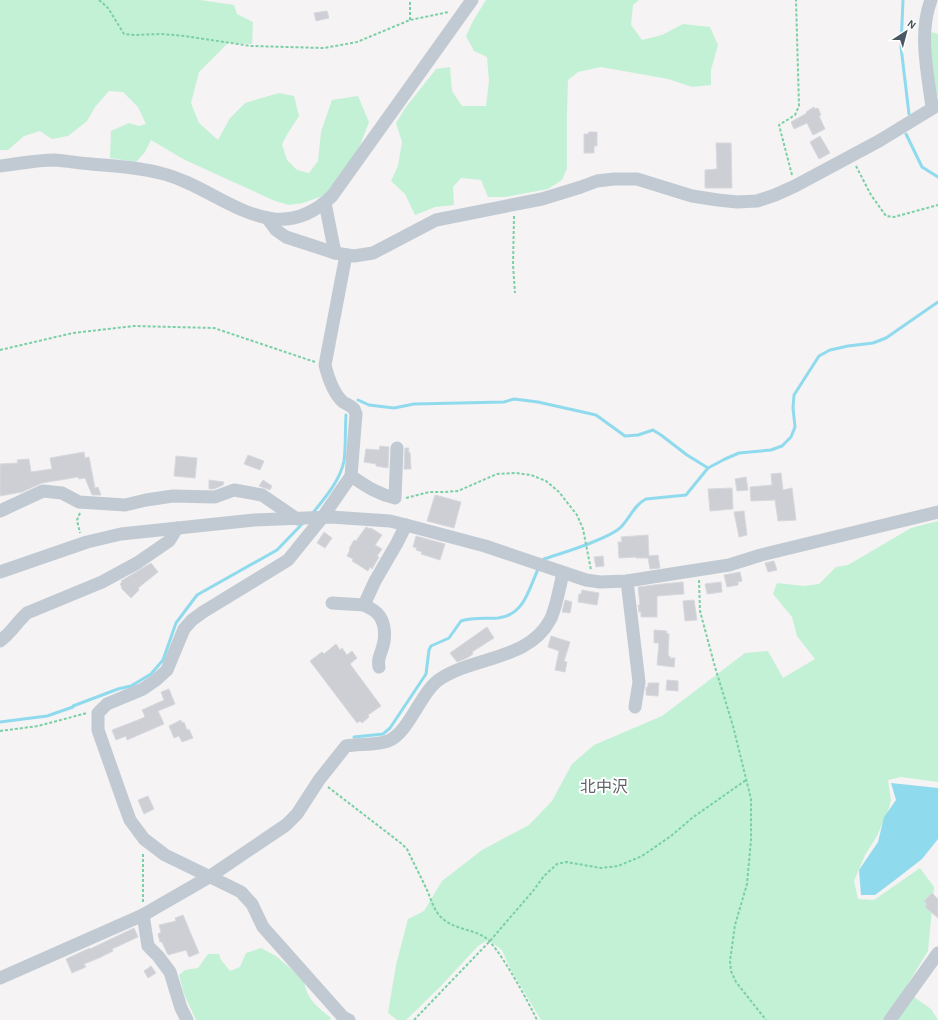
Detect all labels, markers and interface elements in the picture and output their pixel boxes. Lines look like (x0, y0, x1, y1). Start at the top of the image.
north arrow (886, 12, 926, 52)
text: N (905, 18, 918, 31)
district label: 北中沢 (580, 778, 628, 795)

